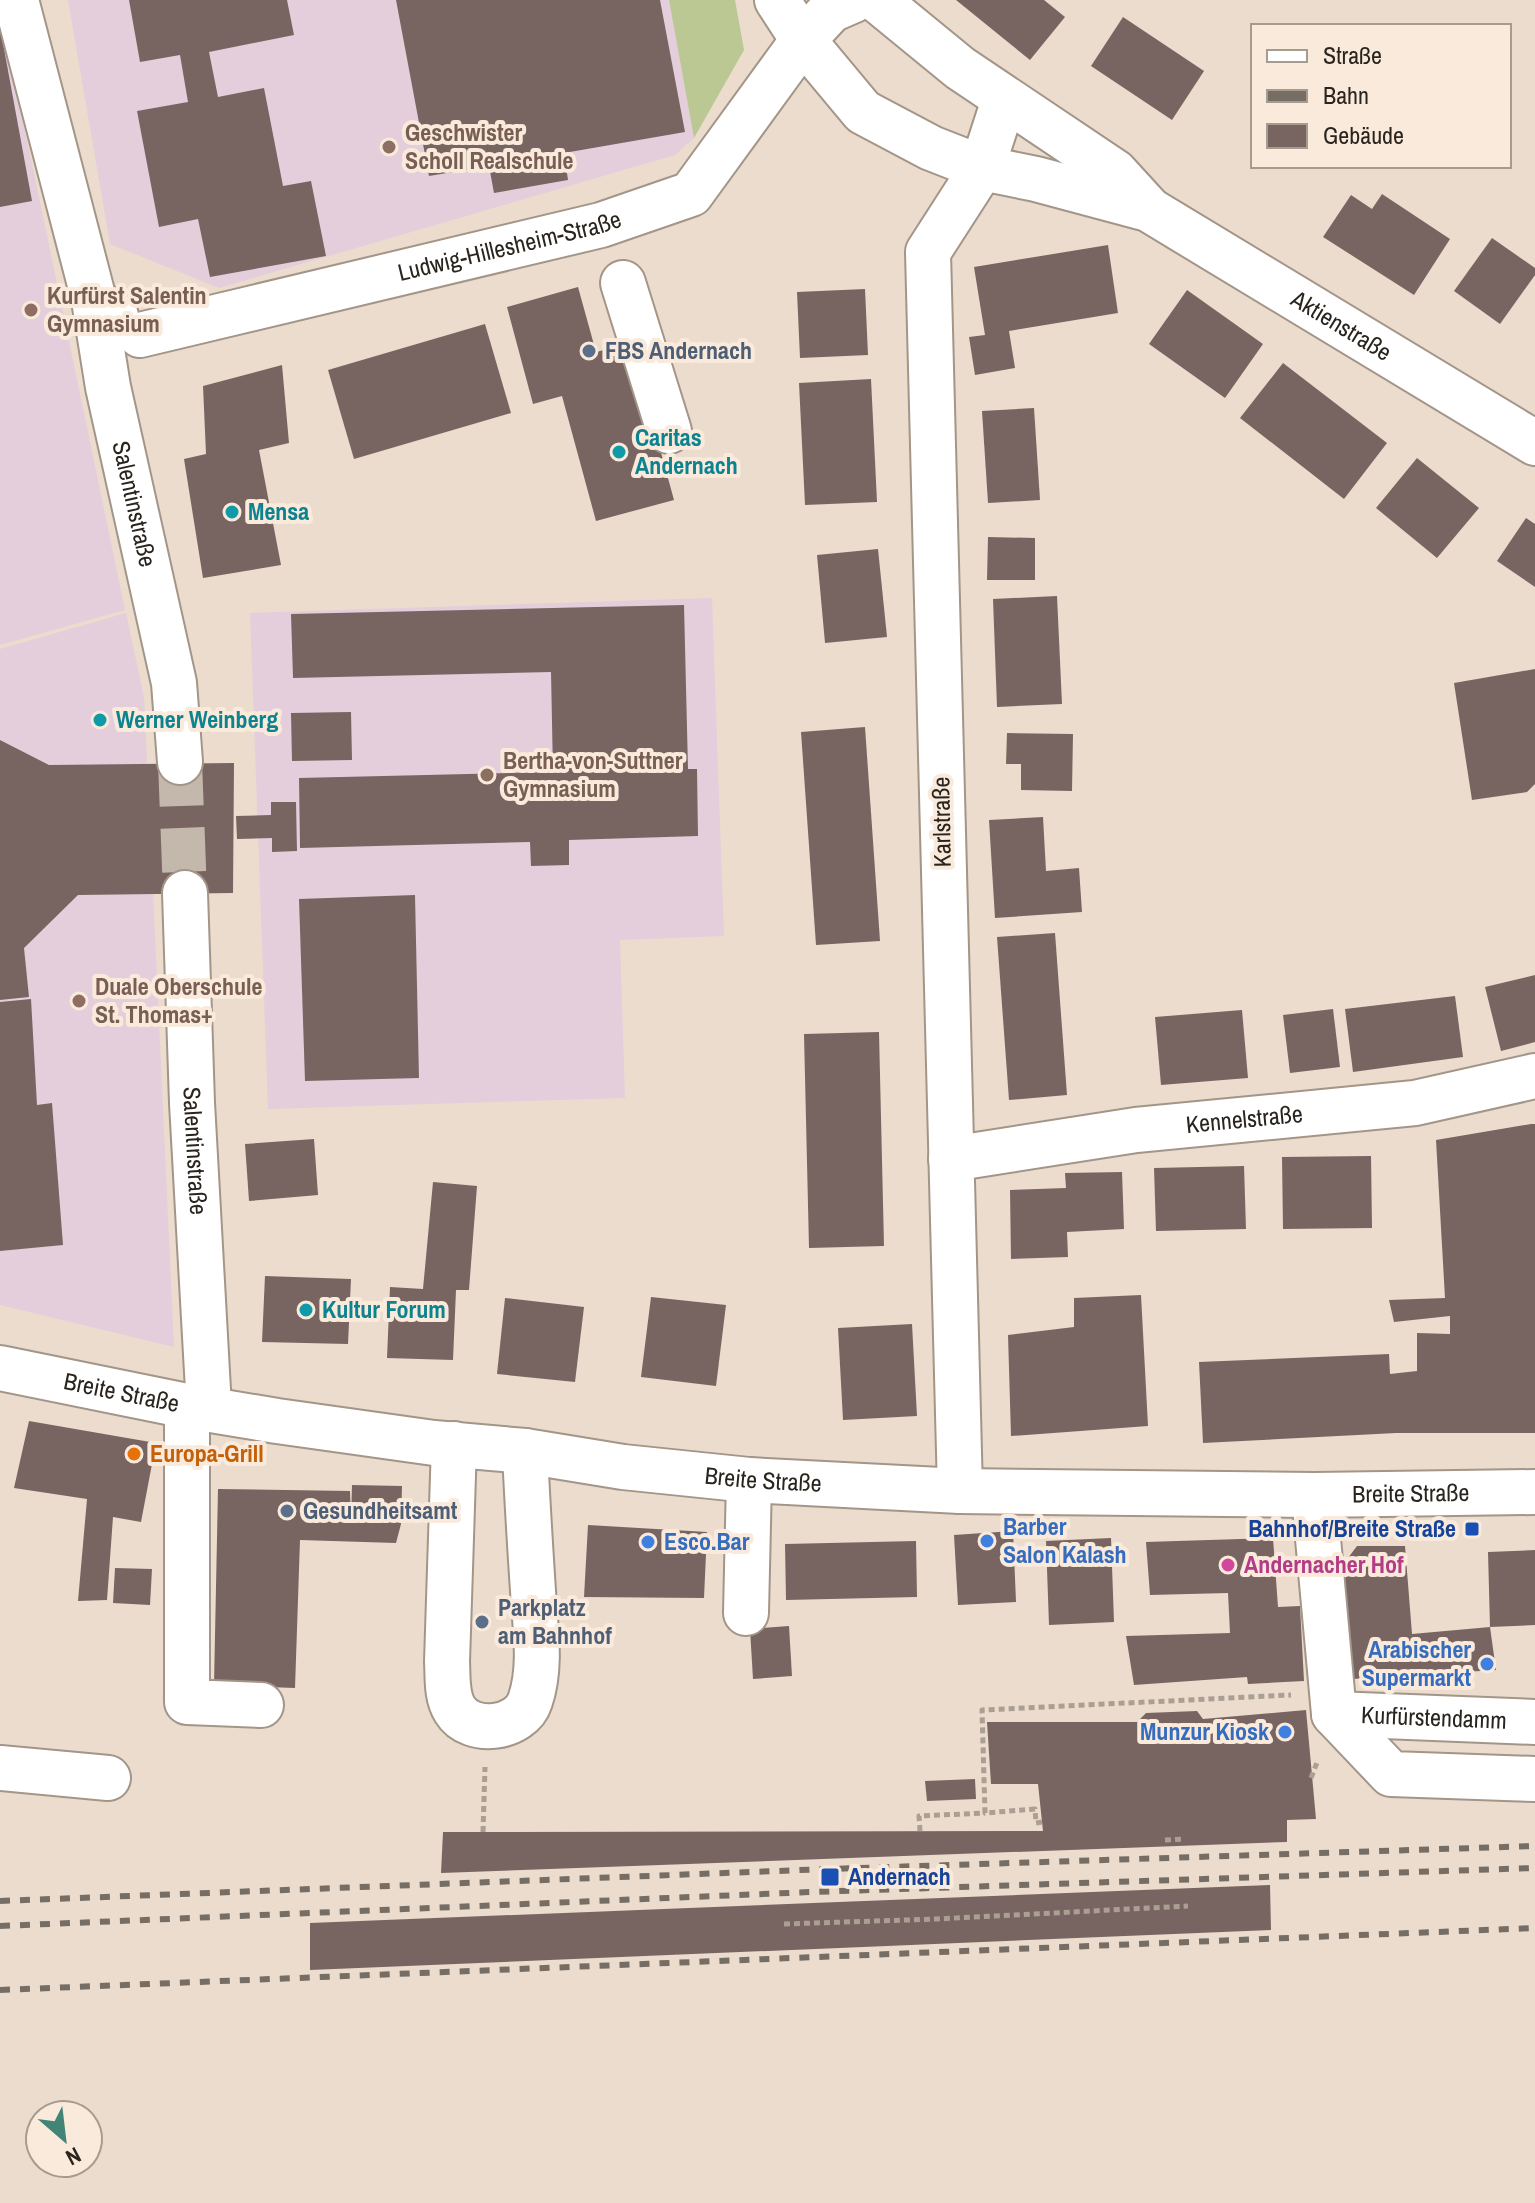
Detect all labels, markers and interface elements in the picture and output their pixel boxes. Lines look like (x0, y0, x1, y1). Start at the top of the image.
legend (1251, 24, 1511, 168)
text: Straße (1323, 39, 1382, 71)
text: Bahn (1323, 79, 1369, 111)
place label: Geschwister Scholl Realschule (405, 116, 574, 176)
text: Gebäude (1323, 119, 1404, 151)
marker: Geschwister Scholl Realschule (380, 138, 398, 156)
street label: Ludwig-Hillesheim-Straße (394, 202, 625, 288)
place label: Kurfürst Salentin Gymnasium (47, 279, 207, 339)
street label: Aktienstraße (1285, 282, 1398, 368)
marker: Kurfürst Salentin Gymnasium (22, 301, 40, 319)
place label: FBS Andernach (605, 334, 752, 366)
marker: FBS Andernach (580, 342, 598, 360)
place label: Caritas Andernach (635, 421, 738, 481)
street label: Salentinstraße (106, 438, 165, 570)
marker: Caritas Andernach (610, 443, 628, 461)
place label: Mensa (248, 495, 309, 527)
marker: Mensa (223, 503, 241, 521)
place label: Werner Weinberg (116, 703, 278, 735)
marker: Werner Weinberg (91, 711, 109, 729)
place label: Bertha-von-Suttner Gymnasium (503, 744, 683, 804)
marker: Bertha-von-Suttner Gymnasium (478, 766, 496, 784)
street label: Karlstraße (924, 776, 958, 868)
place label: Duale Oberschule St. Thomas+ (95, 970, 262, 1030)
marker: Duale Oberschule St. Thomas+ (70, 992, 88, 1010)
street label: Salentinstraße (176, 1086, 215, 1216)
street label: Kennelstraße (1184, 1097, 1304, 1140)
place label: Kultur Forum (322, 1293, 446, 1325)
marker: Kultur Forum (297, 1301, 315, 1319)
street label: Breite Straße (61, 1364, 182, 1419)
place label: Europa-Grill (150, 1437, 264, 1469)
marker: Europa-Grill (125, 1445, 143, 1463)
street label: Breite Straße (703, 1459, 822, 1499)
street label: Breite Straße (1352, 1476, 1470, 1509)
place label: Gesundheitsamt (303, 1494, 458, 1526)
marker: Gesundheitsamt (278, 1502, 296, 1520)
place label: Barber Salon Kalash (1003, 1510, 1127, 1570)
place label: Bahnhof/Breite Straße (1248, 1512, 1456, 1544)
marker: Bahnhof/Breite Straße (1463, 1520, 1481, 1538)
place label: Esco.Bar (664, 1525, 750, 1557)
marker: Barber Salon Kalash (978, 1532, 996, 1550)
marker: Esco.Bar (639, 1533, 657, 1551)
place label: Andernacher Hof (1244, 1548, 1404, 1580)
marker: Andernacher Hof (1219, 1556, 1237, 1574)
place label: Parkplatz am Bahnhof (498, 1591, 612, 1651)
marker: Parkplatz am Bahnhof (473, 1613, 491, 1631)
place label: Arabischer Supermarkt (1362, 1633, 1471, 1693)
marker: Arabischer Supermarkt (1478, 1655, 1496, 1673)
street label: Kurfürstendamm (1361, 1698, 1507, 1736)
place label: Munzur Kiosk (1140, 1715, 1269, 1747)
marker: Munzur Kiosk (1276, 1723, 1294, 1741)
place label: Andernach (848, 1860, 951, 1892)
marker: Andernach (819, 1866, 841, 1888)
north arrow (24, 2099, 104, 2179)
text: N (61, 2140, 86, 2173)

